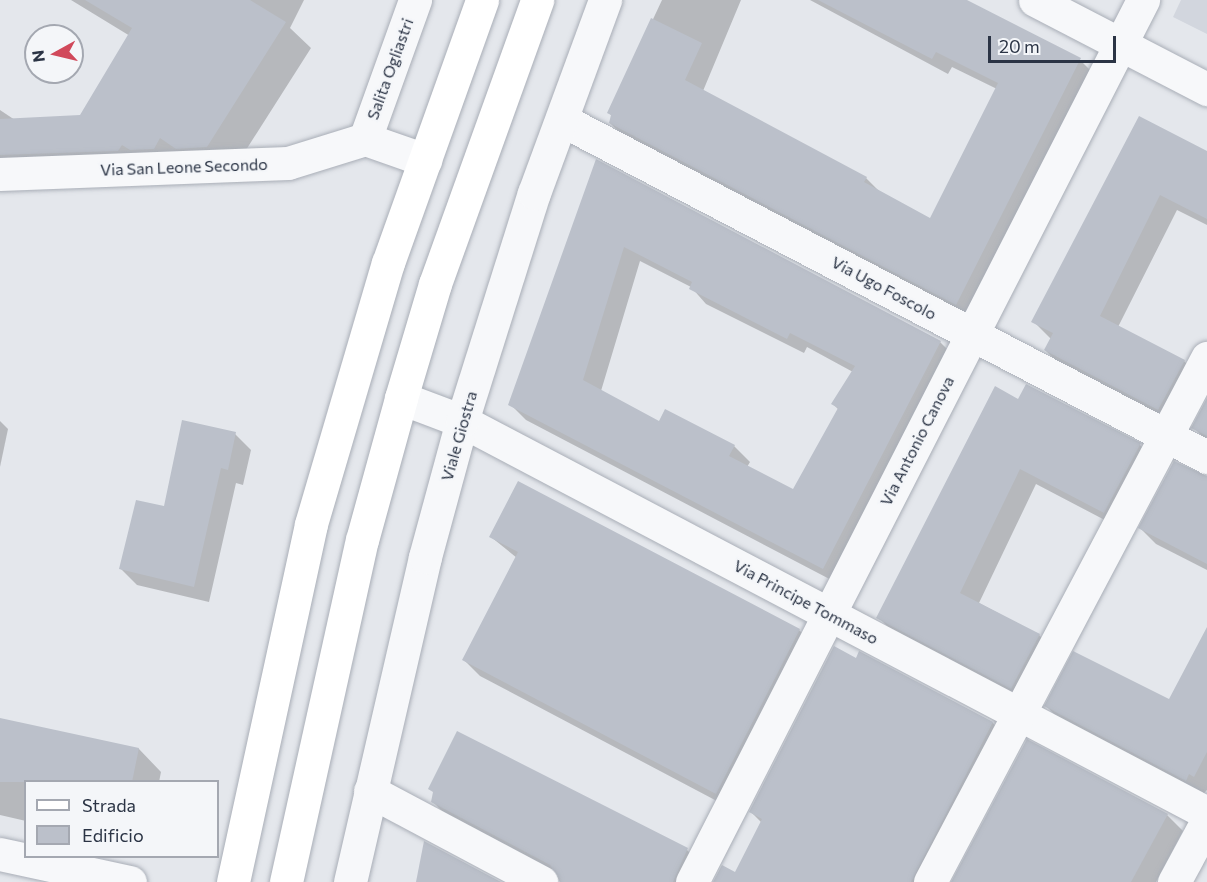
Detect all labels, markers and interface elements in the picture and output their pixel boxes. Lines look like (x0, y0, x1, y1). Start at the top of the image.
street label: Salita Ogliastri (363, 16, 417, 122)
north arrow (24, 24, 84, 84)
scale bar (991, 24, 1118, 62)
text: 20 m (999, 35, 1040, 57)
text: N (27, 49, 48, 64)
street label: Via San Leone Secondo (100, 154, 268, 180)
street label: Via Ugo Foscolo (828, 252, 940, 324)
street label: Via Antonio Canova (876, 373, 958, 509)
street label: Viale Giostra (437, 389, 481, 483)
street label: Via Principe Tommaso (730, 556, 882, 648)
legend (24, 780, 219, 858)
text: Strada (82, 794, 136, 816)
text: Edificio (82, 824, 144, 846)

